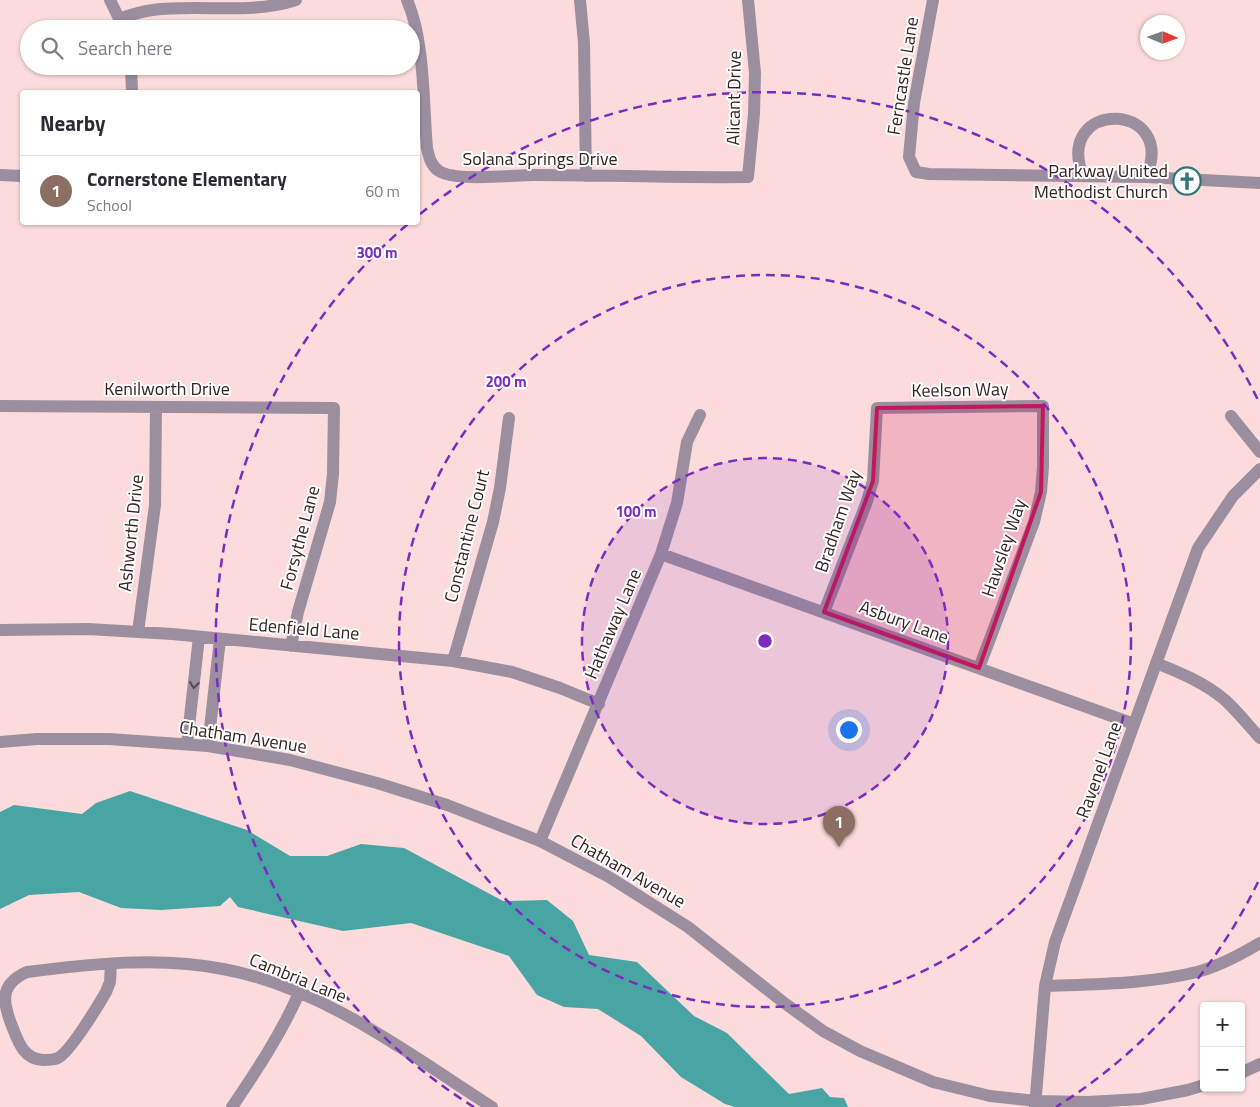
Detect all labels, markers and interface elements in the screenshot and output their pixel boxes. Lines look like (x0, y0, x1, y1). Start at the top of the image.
street label: Ferncastle Lane (880, 15, 925, 137)
north arrow (1140, 15, 1185, 60)
search box (20, 20, 420, 75)
text: Search here (78, 33, 172, 62)
icon: search (38, 34, 66, 62)
street label: Alicant Drive (719, 50, 748, 146)
text: Nearby (40, 107, 105, 139)
street label: Solana Springs Drive (462, 145, 618, 172)
place label: Parkway United Methodist Church (1034, 157, 1168, 205)
text: Cornerstone Elementary (87, 164, 287, 193)
church icon: Parkway United Methodist Church (1172, 166, 1202, 196)
text: 1 (52, 179, 60, 203)
text: 60 m (365, 179, 400, 203)
text: School (87, 193, 132, 217)
text: 300 m (356, 241, 398, 264)
text: 200 m (485, 370, 527, 393)
street label: Kenilworth Drive (104, 375, 230, 402)
street label: Keelson Way (911, 375, 1009, 404)
street label: Constantine Court (437, 466, 496, 605)
street label: Bradham Way (807, 466, 868, 576)
street label: Ashworth Drive (111, 473, 150, 593)
street label: Forsythe Lane (273, 483, 326, 593)
street label: Hawsley Way (974, 495, 1033, 601)
text: 100 m (615, 500, 657, 523)
street label: Hathaway Lane (577, 564, 648, 683)
street label: Asbury Lane (856, 593, 953, 650)
street label: Edenfield Lane (248, 610, 361, 647)
centre of rings (756, 632, 774, 650)
one-way arrow (189, 682, 200, 690)
street label: Chatham Avenue (177, 713, 309, 760)
your location (836, 717, 862, 743)
street label: Ravenel Lane (1069, 718, 1128, 822)
pin: 1 (823, 806, 855, 847)
street label: Chatham Avenue (566, 827, 691, 914)
street label: Cambria Lane (245, 946, 351, 1009)
map controls (1200, 1002, 1245, 1092)
button: + (1200, 1002, 1245, 1047)
button: − (1200, 1047, 1245, 1092)

